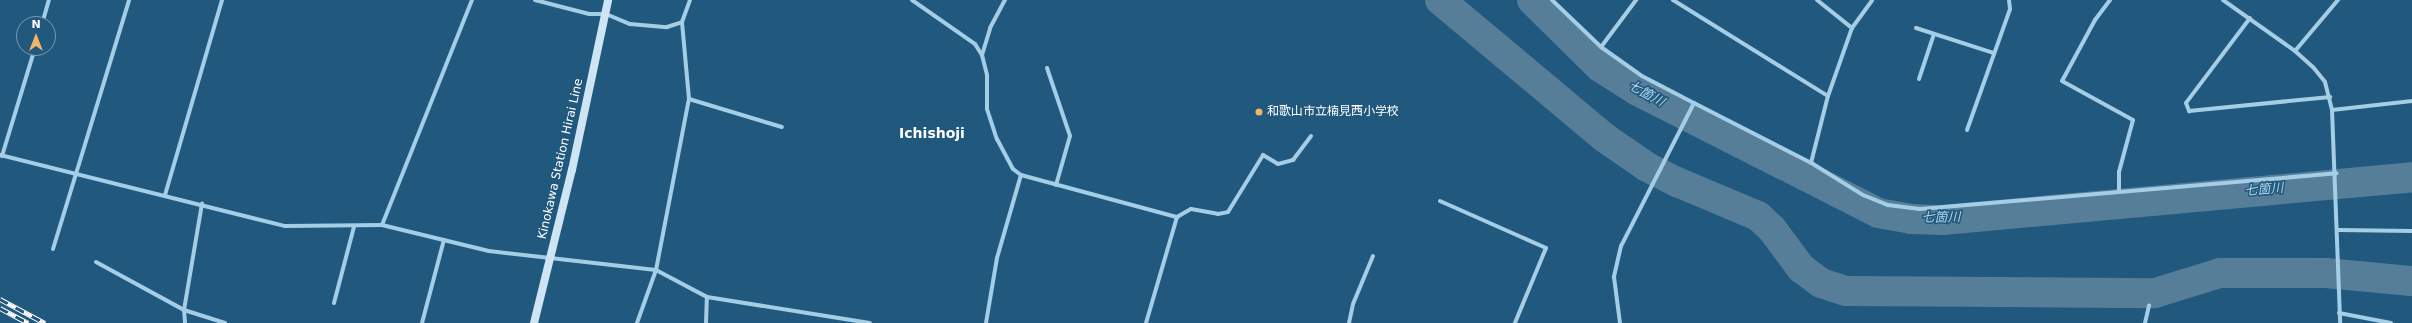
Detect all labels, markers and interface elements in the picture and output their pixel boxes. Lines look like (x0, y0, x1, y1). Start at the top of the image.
north arrow (16, 16, 56, 56)
text: N (31, 18, 41, 31)
street label: Kinokawa Station Hirai Line (535, 77, 587, 241)
water label: 七箇川 (1625, 78, 1667, 110)
place label: 和歌山市立楠見西小学校 (1267, 105, 1399, 119)
marker: 和歌山市立楠見西小学校 (1254, 107, 1264, 117)
district label: Ichishoji (899, 125, 965, 141)
water label: 七箇川 (2244, 181, 2284, 199)
water label: 七箇川 (1921, 210, 1961, 226)

